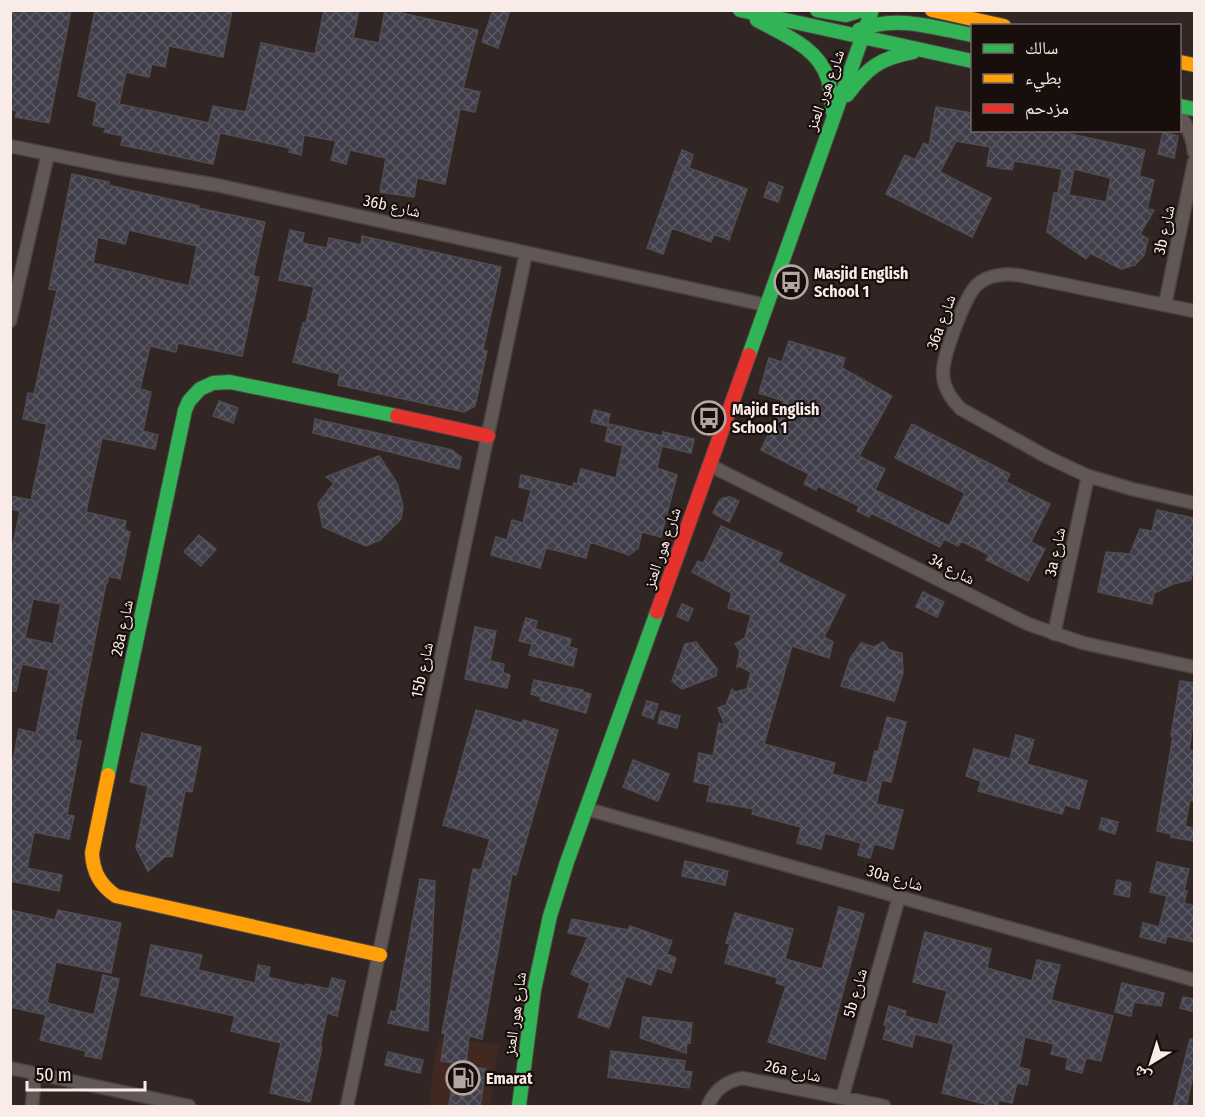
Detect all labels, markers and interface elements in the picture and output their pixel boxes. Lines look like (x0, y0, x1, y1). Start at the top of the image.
legend (971, 24, 1181, 132)
text: سالك (1025, 37, 1058, 59)
street label: شارع هور العنز (801, 47, 849, 134)
text: بطيء (1025, 67, 1062, 93)
text: مزدحم (1025, 97, 1069, 120)
street label: 36b شارع (362, 191, 422, 222)
street label: 3b شارع (1150, 204, 1179, 257)
bus stop icon: Masjid English School 1 (773, 264, 809, 300)
place label: Masjid English School 1 (814, 264, 908, 301)
street label: 36a شارع (922, 292, 961, 352)
bus stop icon: Majid English School 1 (691, 400, 727, 436)
place label: Majid English School 1 (732, 400, 819, 437)
street label: شارع هور العنز (639, 505, 686, 592)
street label: 3a شارع (1041, 526, 1070, 578)
street label: شارع 34 (925, 549, 978, 589)
street label: 28a شارع (107, 598, 138, 658)
street label: 15b شارع (407, 640, 438, 700)
street label: 30a شارع (864, 861, 925, 896)
street label: 5b شارع (839, 966, 872, 1020)
street label: شارع هور العنز (500, 971, 531, 1058)
north arrow (1121, 1033, 1181, 1093)
scale bar (27, 1054, 146, 1092)
street label: 26a شارع (763, 1056, 823, 1087)
fuel station icon: Emarat (445, 1060, 481, 1096)
text: ش (1130, 1062, 1155, 1087)
text: 50 m (36, 1064, 72, 1086)
place label: Emarat (486, 1069, 533, 1088)

